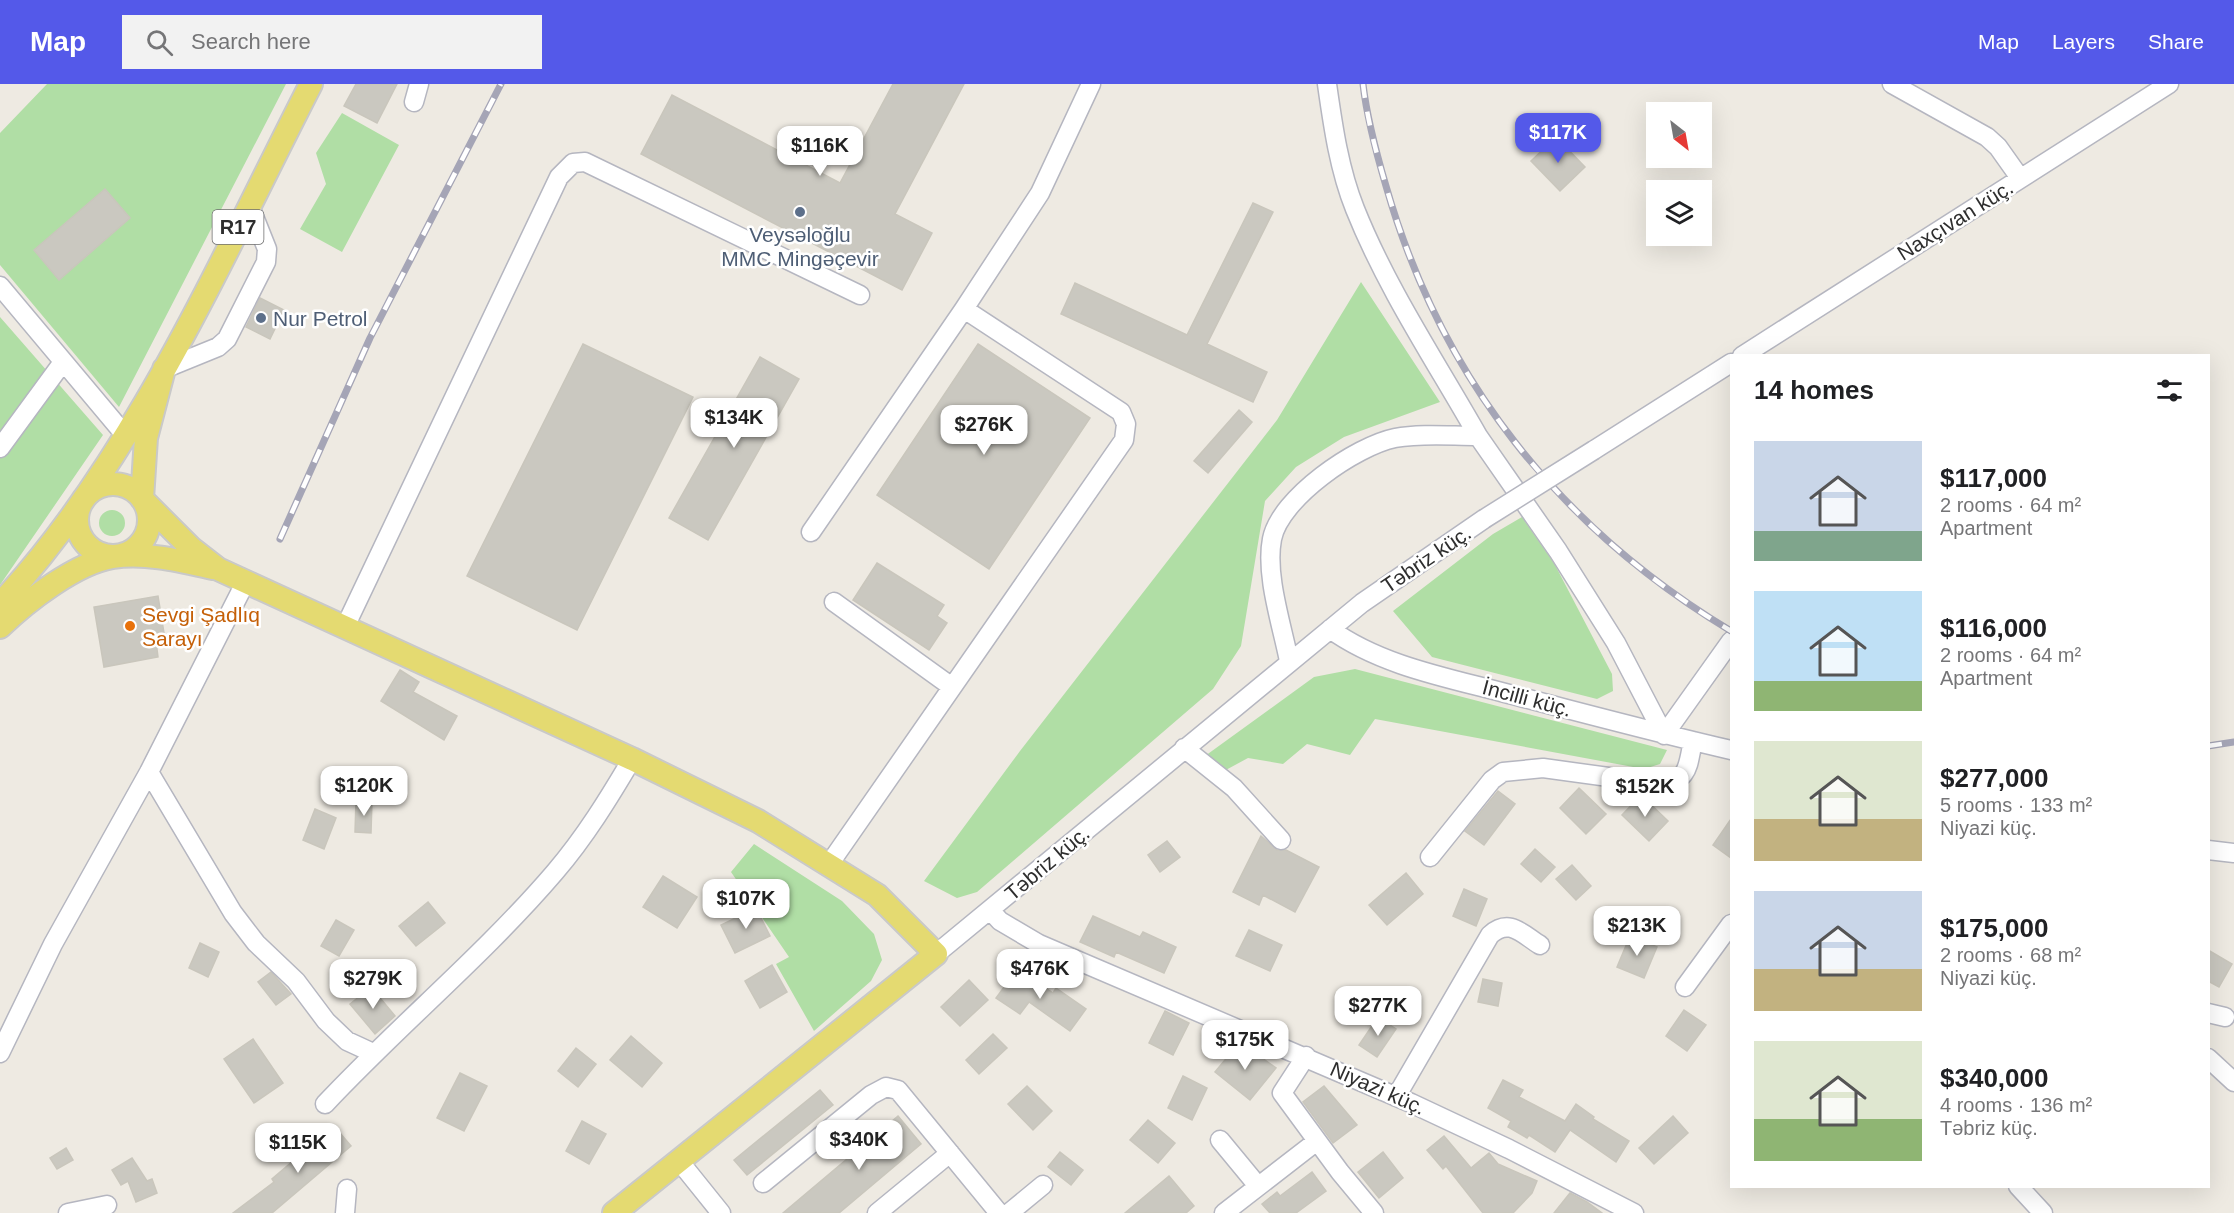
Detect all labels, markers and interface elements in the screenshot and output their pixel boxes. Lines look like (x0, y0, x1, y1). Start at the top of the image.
search box (122, 15, 542, 69)
text: Map (30, 26, 86, 57)
icon: search (143, 26, 176, 59)
text: Search here (191, 29, 311, 54)
text: Map (1978, 30, 2019, 53)
text: Layers (2052, 30, 2115, 53)
text: Share (2148, 30, 2204, 53)
north arrow (1646, 102, 1712, 168)
map controls (1646, 102, 1712, 246)
pin: $117K (1516, 113, 1600, 164)
text: $117K (1529, 121, 1587, 143)
pin: $116K (778, 126, 862, 177)
text: $116K (791, 134, 849, 156)
street label: Naxçıvan küç. (1893, 175, 2017, 265)
button: layers (1646, 180, 1712, 246)
marker: Veysəloğlu MMC Mingəçevir (793, 205, 807, 219)
road number: R17 (212, 210, 264, 244)
place label: Veysəloğlu MMC Mingəçevir (721, 223, 879, 270)
place label: Nur Petrol (273, 307, 368, 330)
marker: Nur Petrol (254, 311, 268, 325)
icon: filters (2153, 374, 2186, 407)
text: 14 homes (1754, 375, 1874, 405)
pin: $134K (692, 398, 776, 449)
pin: $276K (942, 405, 1026, 456)
text: $134K (705, 406, 763, 428)
text: $276K (955, 413, 1013, 435)
text: $117,000 (1940, 463, 2047, 493)
icon: home (1802, 465, 1874, 537)
text: 2 rooms · 64 m² (1940, 494, 2081, 516)
text: Apartment (1940, 517, 2032, 539)
street label: Təbriz küç. (1377, 521, 1475, 597)
place label: Sevgi Şadlıq Sarayı (142, 603, 260, 650)
text: $116,000 (1940, 613, 2047, 643)
icon: home (1802, 615, 1874, 687)
marker: Sevgi Şadlıq Sarayı (123, 619, 137, 633)
text: 2 rooms · 64 m² (1940, 644, 2081, 666)
text: Apartment (1940, 667, 2032, 689)
street label: İncilli küç. (1480, 675, 1574, 721)
text: $277,000 (1940, 763, 2048, 793)
icon: home (1802, 765, 1874, 837)
pin: $120K (322, 766, 406, 817)
pin: $152K (1603, 767, 1687, 818)
text: $120K (335, 774, 393, 796)
text: $152K (1616, 775, 1674, 797)
text: 5 rooms · 133 m² (1940, 794, 2092, 816)
text: Niyazi küç. (1940, 817, 2037, 839)
street label: Təbriz küç. (1000, 821, 1094, 905)
pin: $107K (704, 879, 788, 930)
text: $107K (717, 887, 775, 909)
pin: $213K (1595, 906, 1679, 957)
text: $175,000 (1940, 913, 2048, 943)
text: $213K (1608, 914, 1666, 936)
icon: home (1802, 915, 1874, 987)
text: 2 rooms · 68 m² (1940, 944, 2081, 966)
pin: $476K (998, 949, 1082, 1000)
text: $476K (1011, 957, 1069, 979)
pin: $279K (331, 959, 415, 1010)
text: $279K (344, 967, 402, 989)
text: Niyazi küç. (1940, 967, 2037, 989)
pin: $277K (1336, 986, 1420, 1037)
text: $277K (1349, 994, 1407, 1016)
pin: $175K (1203, 1020, 1287, 1071)
text: $175K (1216, 1028, 1274, 1050)
street label: Niyazi küç. (1327, 1057, 1429, 1119)
text: $340,000 (1940, 1063, 2048, 1093)
icon: home (1802, 1065, 1874, 1137)
text: 4 rooms · 136 m² (1940, 1094, 2092, 1116)
text: Təbriz küç. (1940, 1117, 2038, 1139)
pin: $340K (817, 1120, 901, 1171)
pin: $115K (256, 1123, 340, 1174)
text: $340K (830, 1128, 888, 1150)
text: $115K (269, 1131, 327, 1153)

